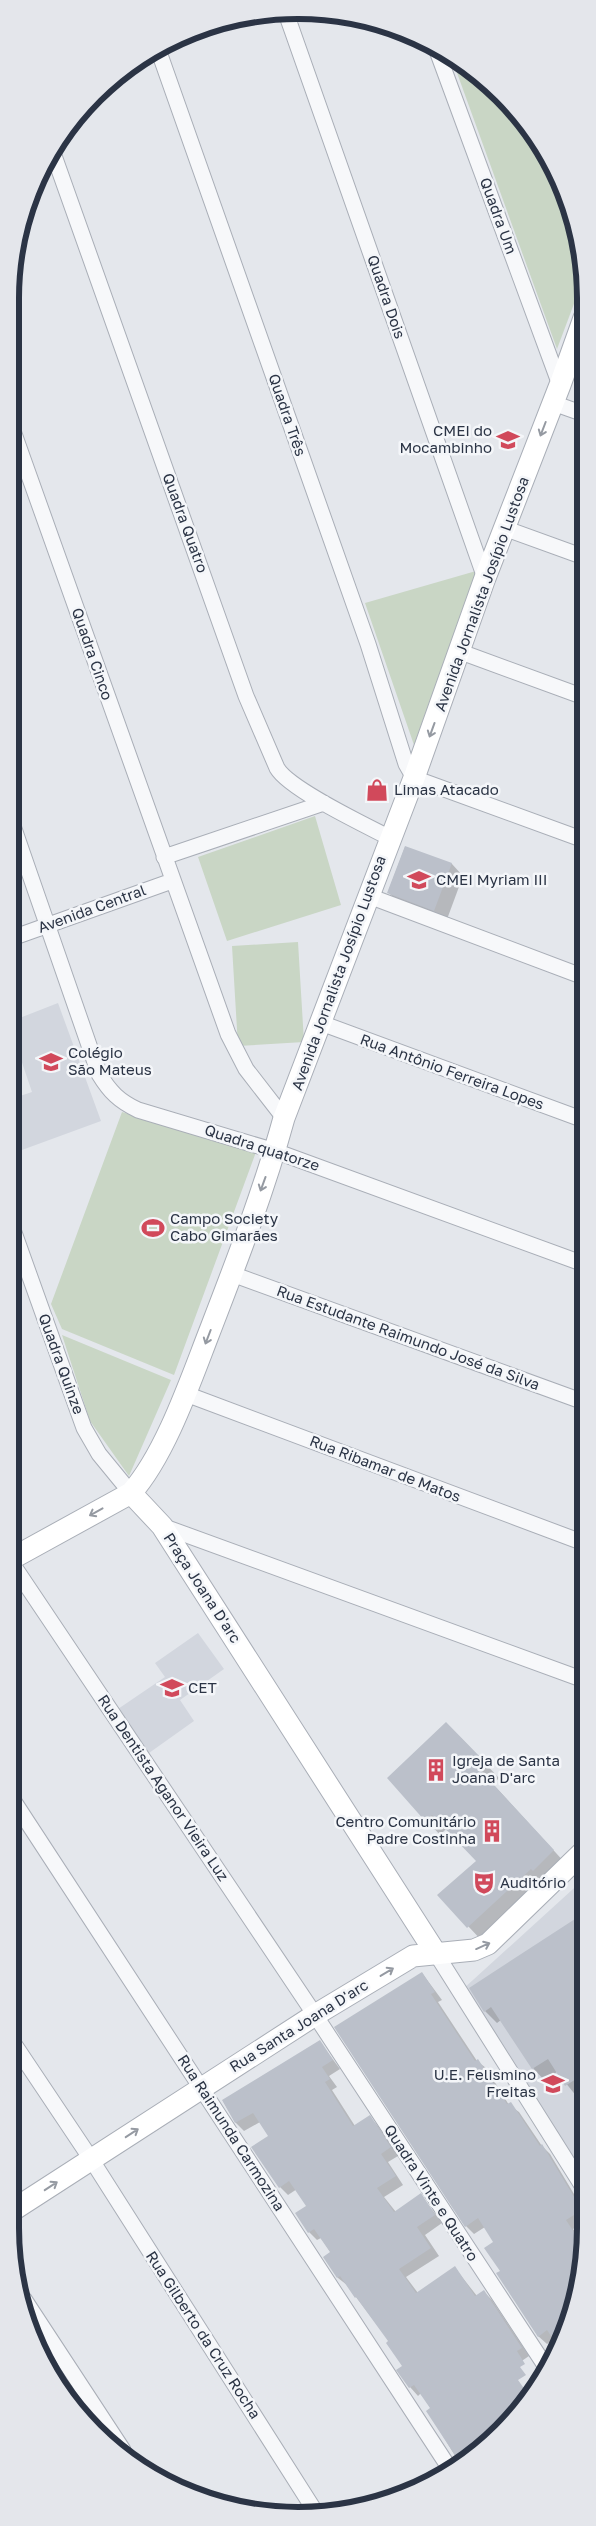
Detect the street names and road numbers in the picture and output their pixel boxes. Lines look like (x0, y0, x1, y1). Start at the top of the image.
street label: Quadra Um (477, 175, 521, 256)
street label: Quadra Dois (364, 252, 410, 341)
street label: Quadra Três (265, 371, 310, 458)
street label: Quadra Quatro (160, 470, 212, 575)
street label: Avenida Jornalista Josípio Lustosa (430, 474, 532, 714)
street label: Quadra Cinco (69, 605, 117, 702)
street label: Avenida Jornalista Josípio Lustosa (287, 853, 389, 1093)
street label: Avenida Central (35, 880, 148, 936)
street label: Rua Antônio Ferreira Lopes (358, 1029, 547, 1113)
street label: Quadra quatorze (203, 1120, 322, 1174)
street label: Rua Estudante Raimundo José da Silva (274, 1281, 542, 1393)
street label: Quadra Quinze (35, 1311, 89, 1417)
street label: Rua Ribamar de Matos (307, 1431, 463, 1505)
street label: Praça Joana D'arc (160, 1529, 245, 1646)
street label: Rua Dentista Aganor Vieira Luz (95, 1691, 233, 1884)
street label: Rua Santa Joana D'arc (226, 1975, 371, 2075)
street label: Rua Raimunda Carmozina (174, 2051, 289, 2214)
street label: Quadra Vinte e Quatro (381, 2121, 483, 2264)
street label: Rua Gilberto da Cruz Rocha (143, 2247, 265, 2422)

